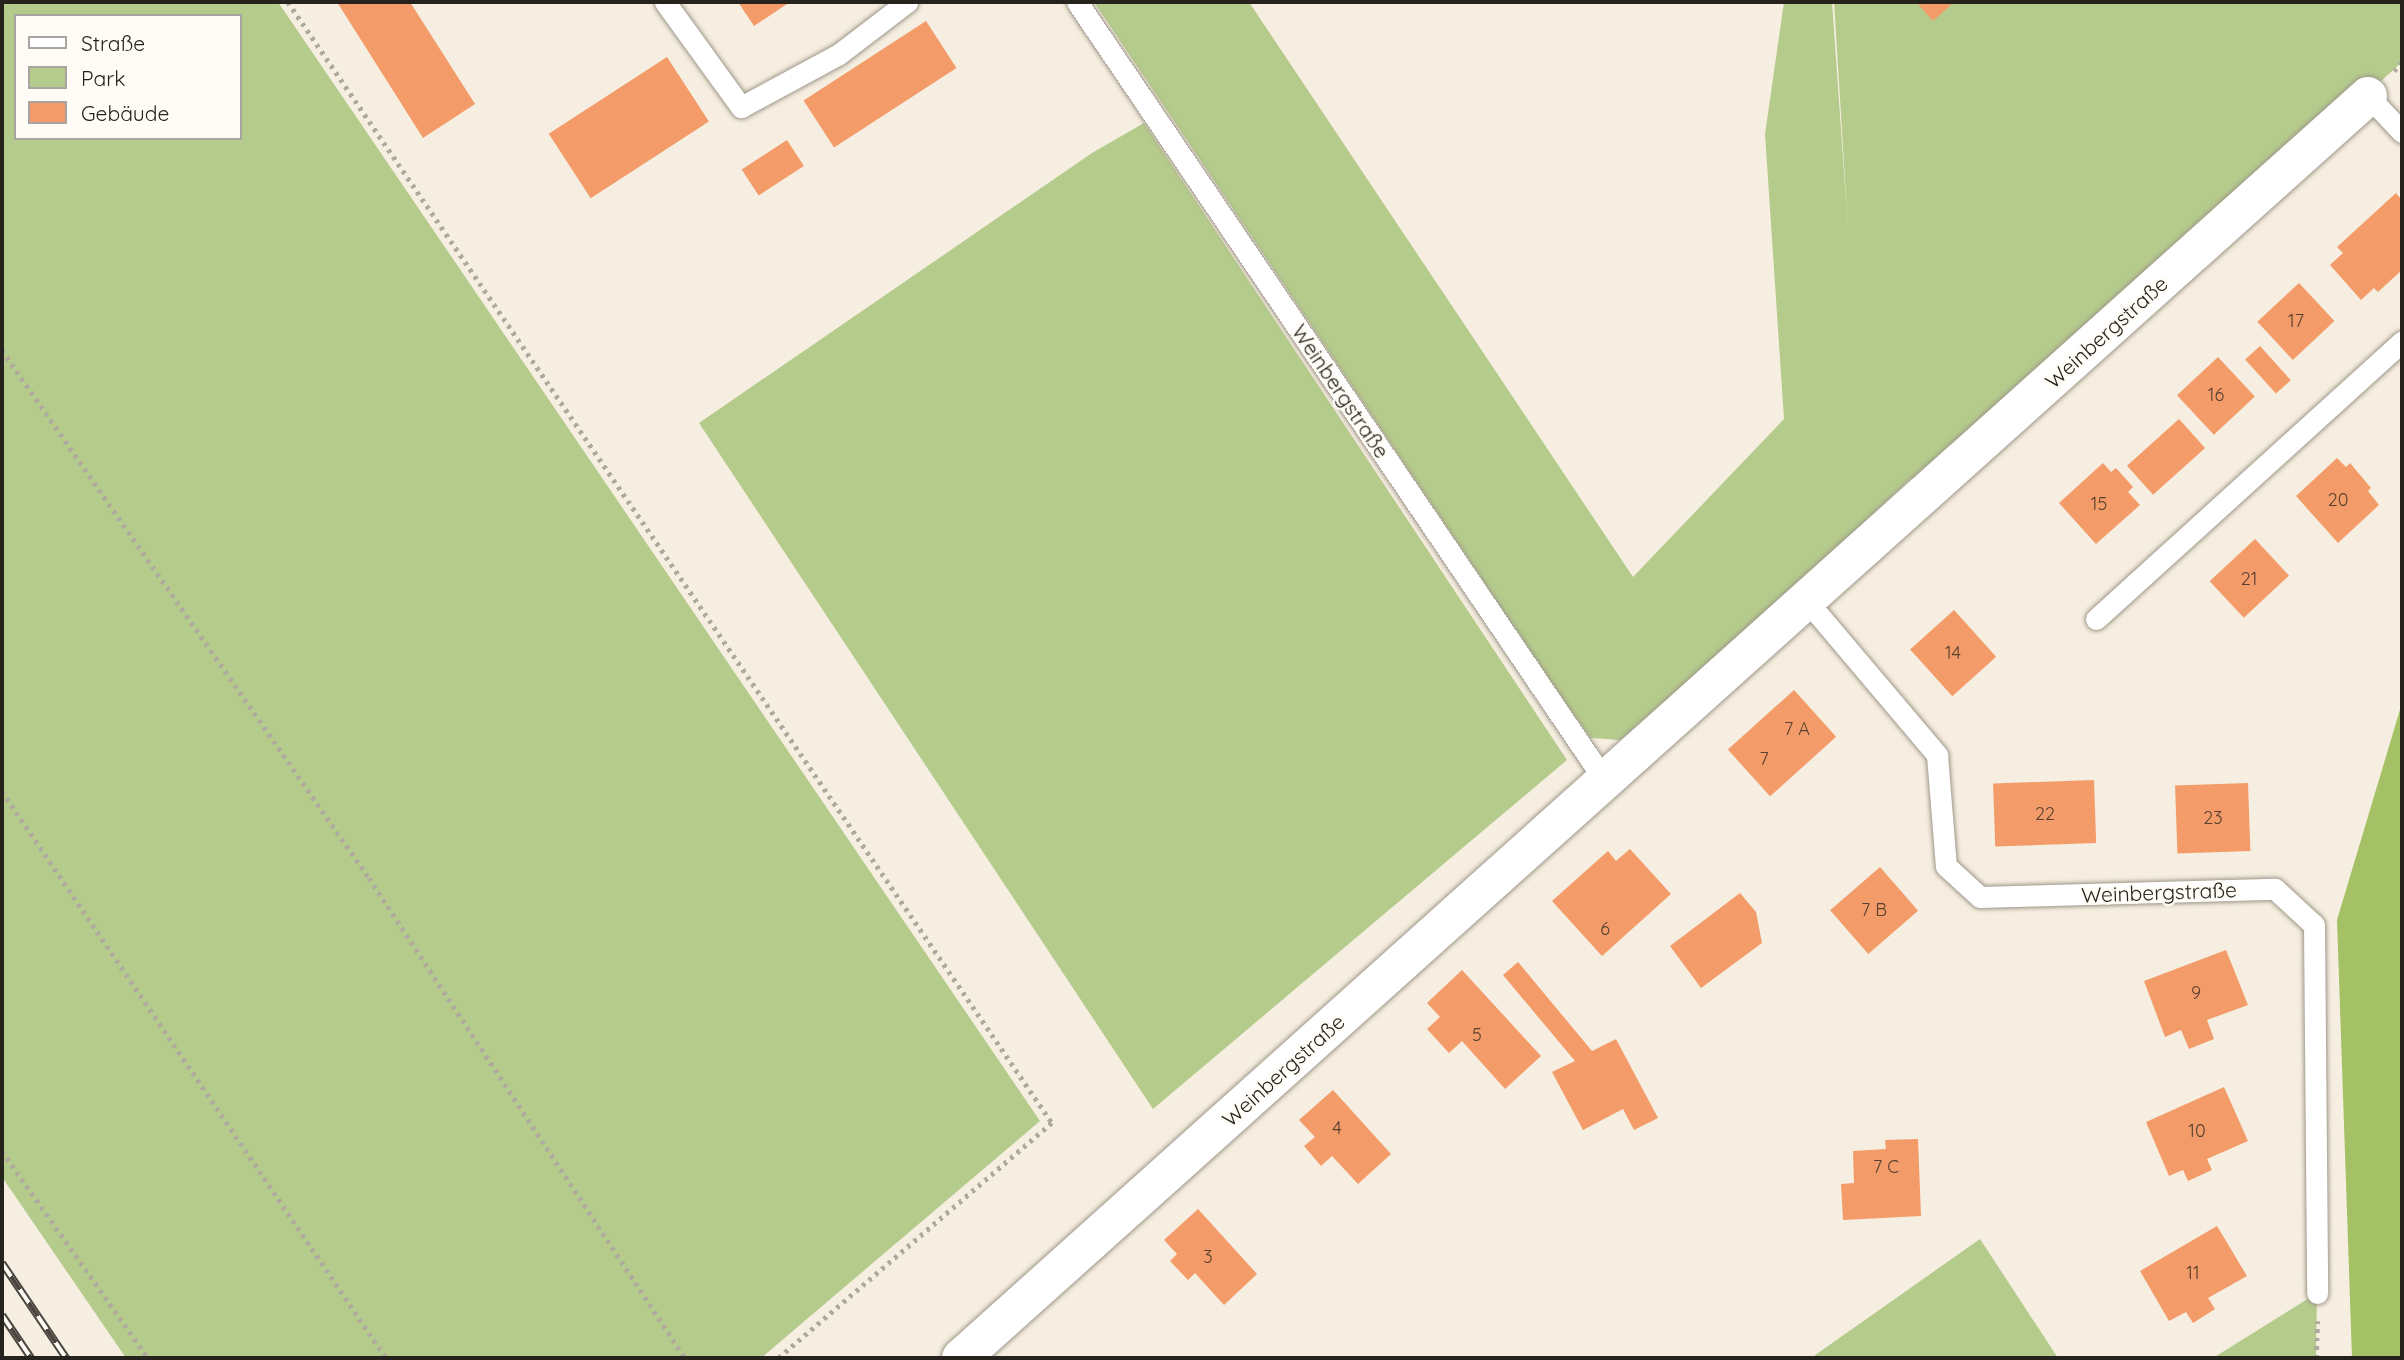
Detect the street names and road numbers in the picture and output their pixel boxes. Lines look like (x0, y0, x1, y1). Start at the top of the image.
street label: Weinbergstraße (2040, 270, 2172, 394)
street label: Weinbergstraße (1287, 319, 1395, 463)
street label: Weinbergstraße (2081, 877, 2237, 907)
street label: Weinbergstraße (1217, 1008, 1349, 1132)

